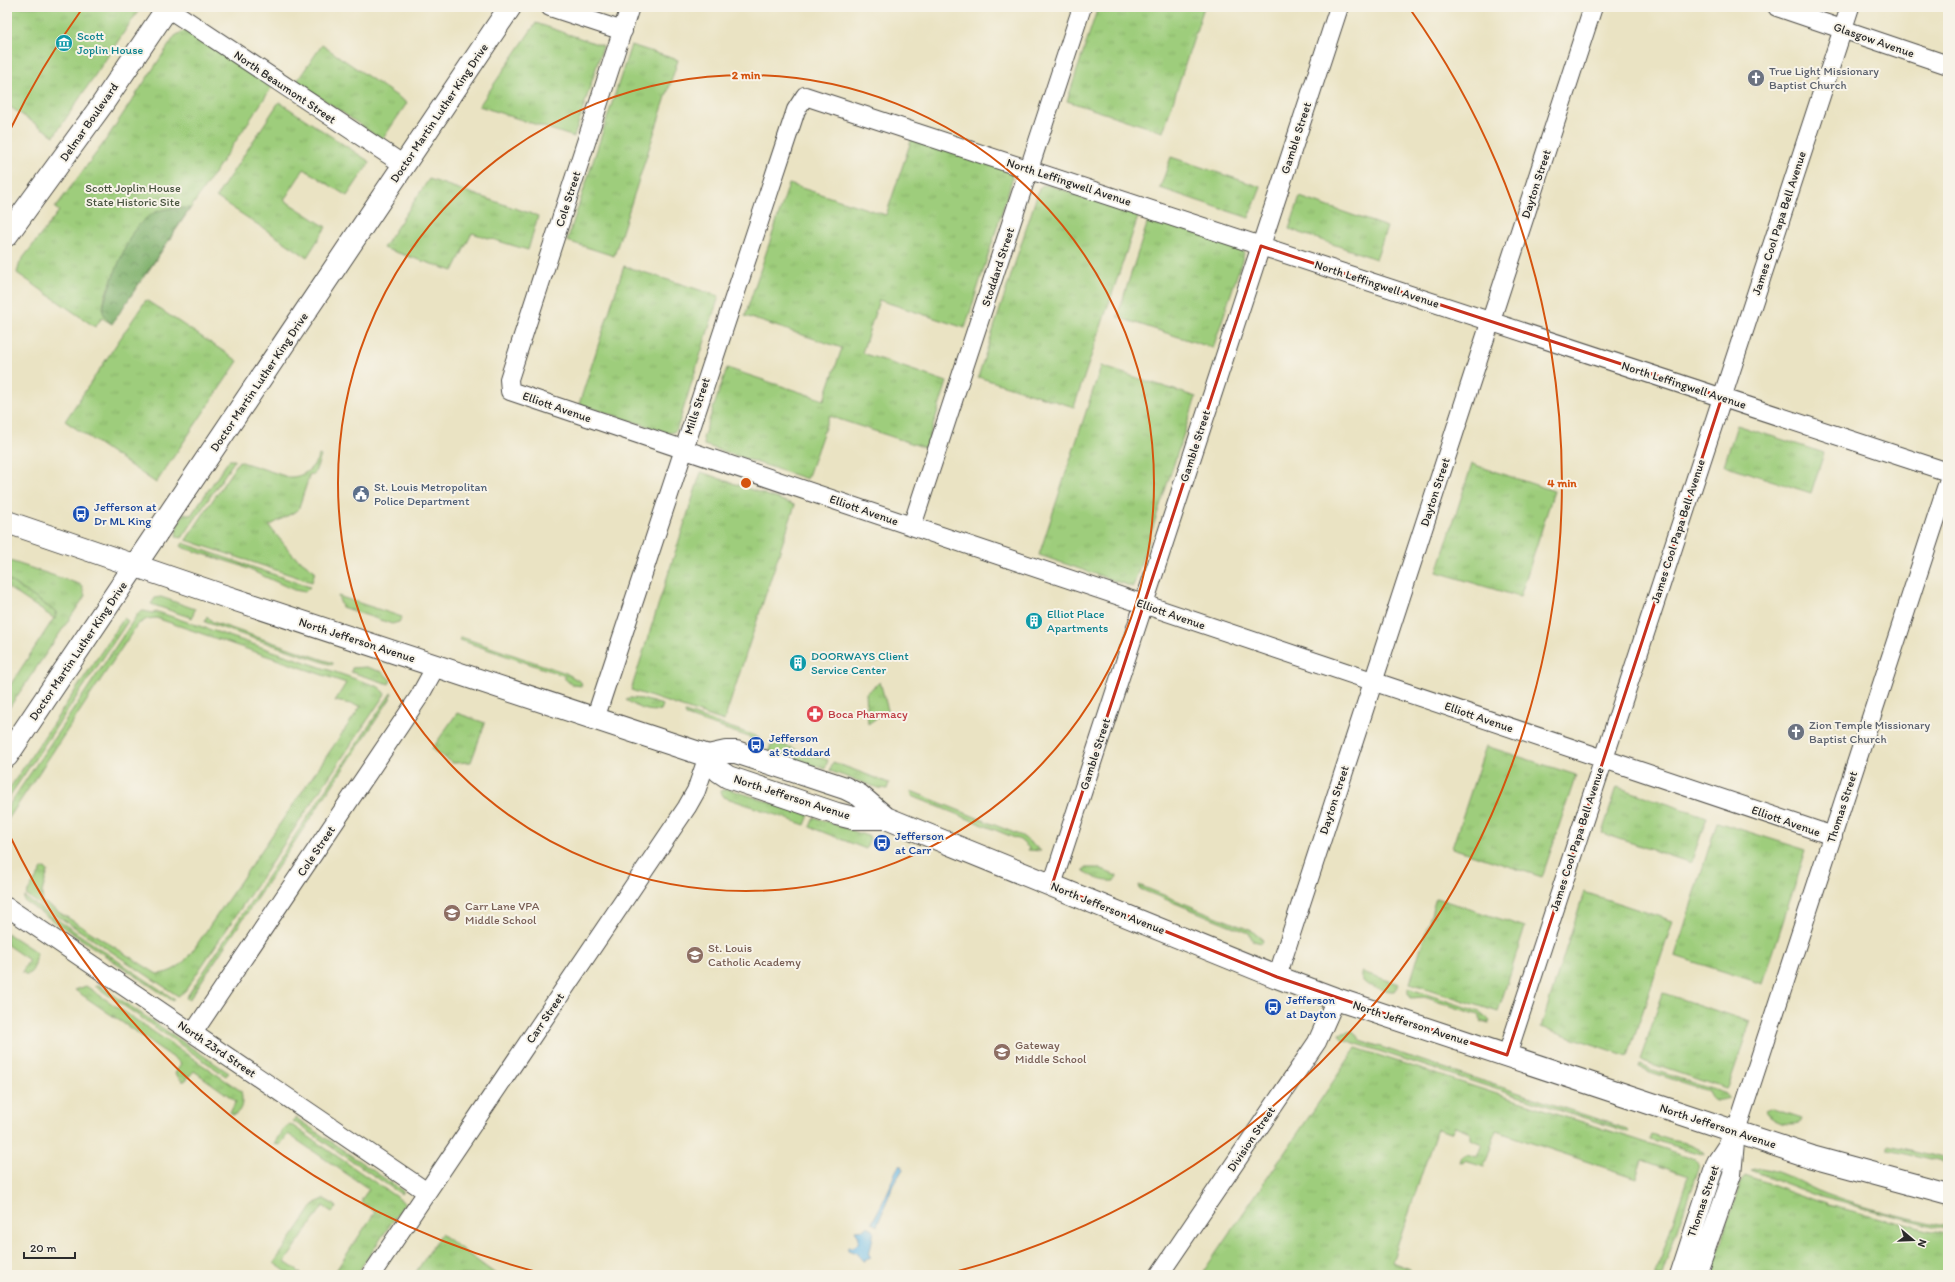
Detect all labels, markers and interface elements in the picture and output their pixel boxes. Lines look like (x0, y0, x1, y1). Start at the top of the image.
street label: Glasgow Avenue (1832, 20, 1917, 60)
place label: Scott Joplin House (77, 29, 143, 57)
museum icon: Scott Joplin House (54, 33, 74, 53)
street label: Doctor Martin Luther King Drive (387, 41, 491, 185)
street label: North Beaumont Street (231, 48, 339, 127)
place label: True Light Missionary Baptist Church (1769, 64, 1879, 92)
text: 2 min (732, 68, 761, 82)
church icon: True Light Missionary Baptist Church (1746, 68, 1766, 88)
street label: Delmar Boulevard (57, 80, 122, 164)
street label: Gamble Street (1278, 100, 1314, 176)
street label: Dayton Street (1518, 147, 1554, 220)
street label: James Cool Papa Bell Avenue (1749, 149, 1809, 297)
street label: North Leffingwell Avenue (1005, 155, 1133, 209)
street label: Cole Street (552, 169, 584, 229)
park label: Scott Joplin House State Historic Site (85, 181, 181, 209)
street label: Stoddard Street (979, 225, 1017, 308)
street label: North Leffingwell Avenue (1313, 257, 1441, 311)
street label: Doctor Martin Luther King Drive (207, 310, 311, 454)
street label: North Leffingwell Avenue (1620, 358, 1748, 412)
street label: Mills Street (681, 375, 713, 436)
street label: Elliott Avenue (521, 389, 594, 425)
street label: Gamble Street (1177, 408, 1213, 484)
street label: Dayton Street (1417, 455, 1453, 528)
street label: James Cool Papa Bell Avenue (1648, 457, 1708, 605)
centre of rings (739, 476, 753, 490)
text: 4 min (1547, 476, 1577, 490)
place label: St. Louis Metropolitan Police Department (374, 480, 488, 508)
public building icon: St. Louis Metropolitan Police Department (351, 484, 371, 504)
street label: Elliott Avenue (828, 492, 901, 528)
place label: Jefferson at Dr ML King (94, 500, 157, 528)
bus stop icon: Jefferson at Dr ML King (71, 504, 91, 524)
street label: Doctor Martin Luther King Drive (26, 579, 130, 723)
street label: Elliott Avenue (1135, 596, 1208, 632)
place label: Elliot Place Apartments (1047, 607, 1108, 635)
building icon: Elliot Place Apartments (1024, 611, 1044, 631)
street label: North Jefferson Avenue (297, 615, 417, 666)
place label: DOORWAYS Client Service Center (811, 649, 909, 677)
building icon: DOORWAYS Client Service Center (788, 653, 808, 673)
street label: Elliott Avenue (1443, 699, 1516, 735)
pharmacy icon: Boca Pharmacy (805, 704, 825, 724)
place label: Boca Pharmacy (828, 707, 908, 721)
street label: Gamble Street (1077, 716, 1113, 792)
place label: Zion Temple Missionary Baptist Church (1809, 718, 1930, 746)
church icon: Zion Temple Missionary Baptist Church (1786, 722, 1806, 742)
place label: Jefferson at Stoddard (769, 731, 831, 759)
bus stop icon: Jefferson at Stoddard (746, 735, 766, 755)
street label: Dayton Street (1316, 763, 1352, 836)
street label: James Cool Papa Bell Avenue (1547, 765, 1607, 913)
street label: Thomas Street (1824, 769, 1860, 845)
street label: North Jefferson Avenue (732, 772, 852, 823)
street label: Elliott Avenue (1750, 803, 1823, 839)
street label: Cole Street (294, 823, 338, 879)
place label: Jefferson at Carr (895, 829, 944, 857)
bus stop icon: Jefferson at Carr (872, 833, 892, 853)
street label: North Jefferson Avenue (1049, 879, 1167, 937)
place label: Carr Lane VPA Middle School (465, 899, 540, 927)
school or university icon: Carr Lane VPA Middle School (442, 903, 462, 923)
place label: St. Louis Catholic Academy (708, 941, 801, 969)
school or university icon: St. Louis Catholic Academy (685, 945, 705, 965)
street label: Carr Street (523, 990, 567, 1046)
place label: Jefferson at Dayton (1286, 993, 1336, 1021)
bus stop icon: Jefferson at Dayton (1263, 997, 1283, 1017)
street label: North Jefferson Avenue (1351, 998, 1471, 1049)
street label: North 23rd Street (175, 1018, 259, 1081)
place label: Gateway Middle School (1015, 1038, 1087, 1066)
school or university icon: Gateway Middle School (992, 1042, 1012, 1062)
street label: North Jefferson Avenue (1658, 1101, 1778, 1152)
street label: Division Street (1224, 1103, 1278, 1174)
street label: Thomas Street (1684, 1163, 1722, 1239)
north arrow (1893, 1220, 1933, 1260)
scale bar (24, 1234, 75, 1260)
text: N (1915, 1237, 1929, 1249)
text: 20 m (30, 1241, 57, 1255)

